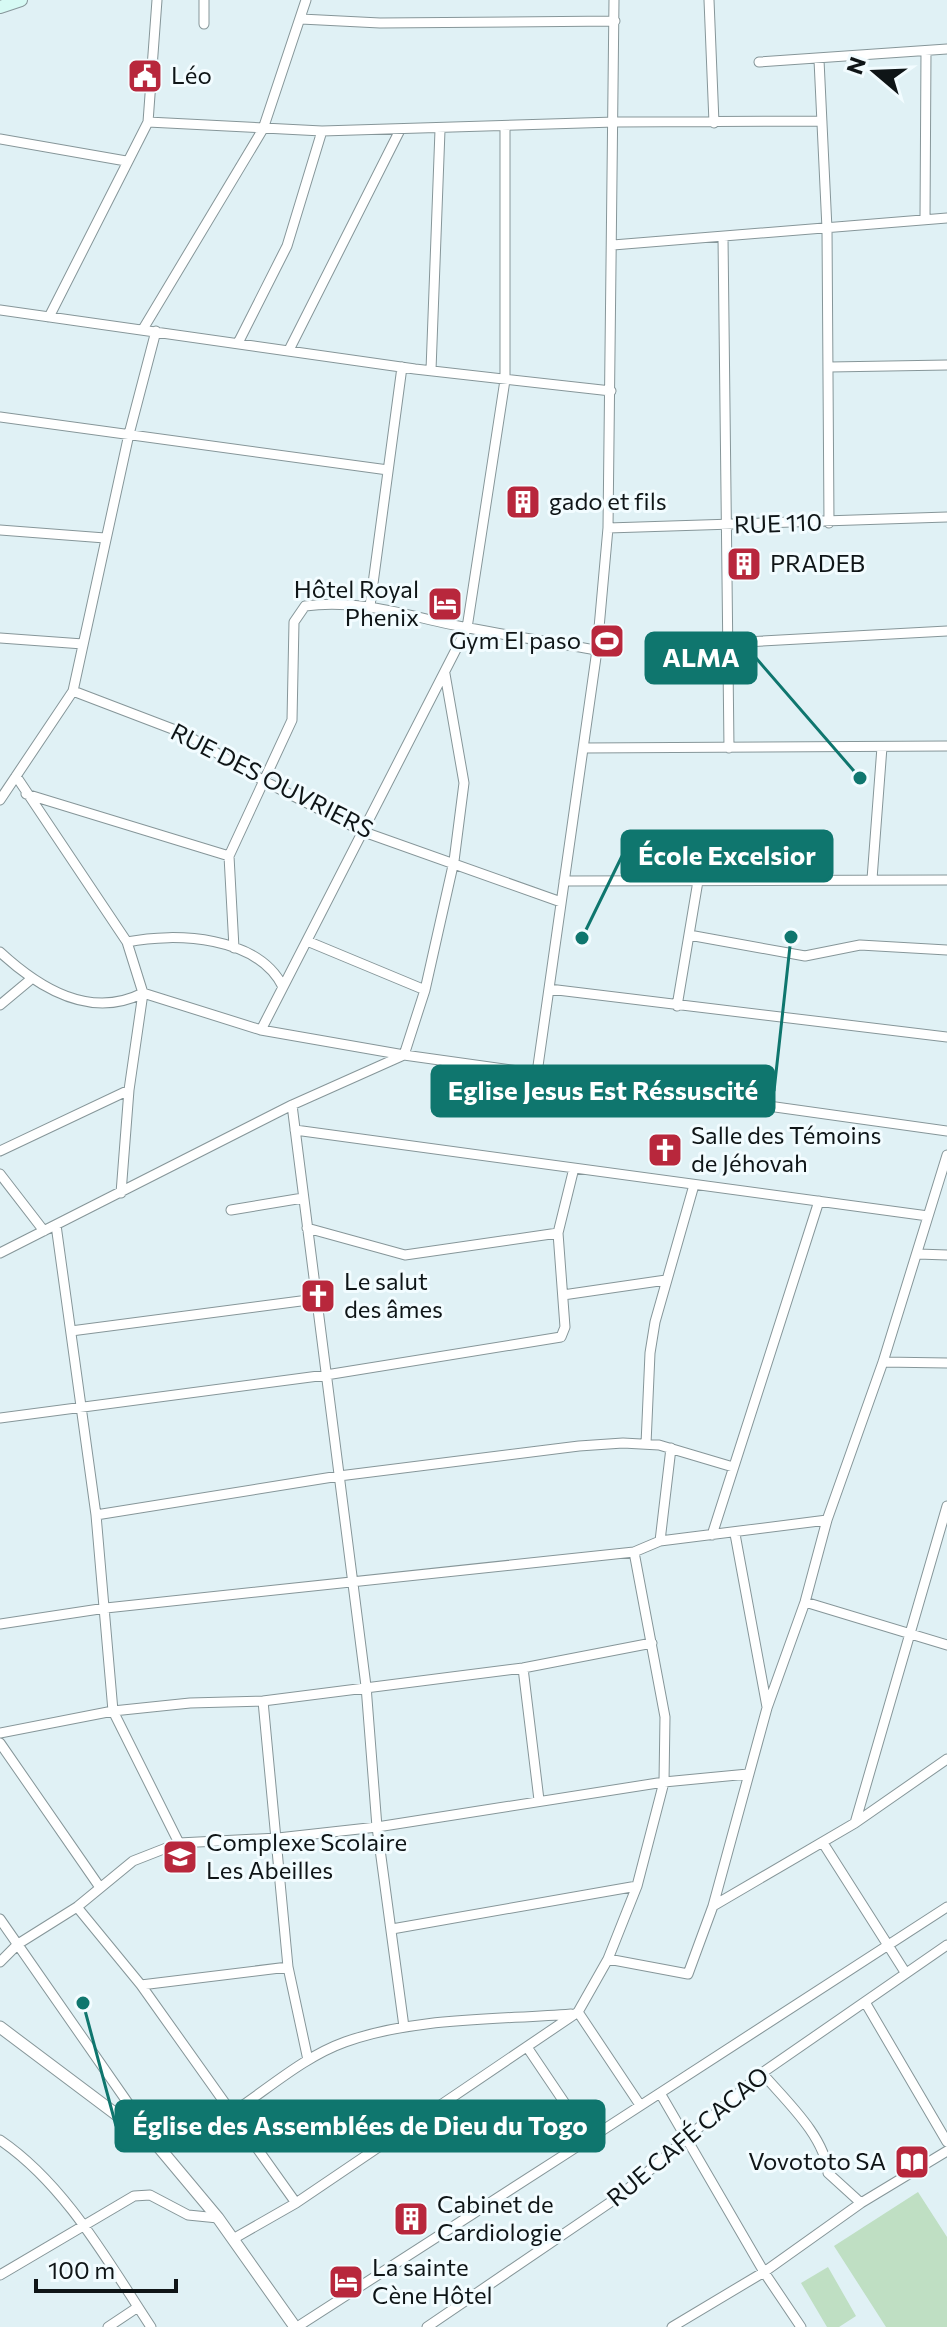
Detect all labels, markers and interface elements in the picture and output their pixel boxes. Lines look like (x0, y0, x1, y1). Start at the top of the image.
north arrow (835, 32, 915, 112)
text: N (840, 53, 871, 78)
public building icon: Léo (126, 57, 164, 95)
place label: Léo (171, 60, 212, 89)
building icon: gado et fils (504, 483, 542, 521)
place label: gado et fils (549, 486, 667, 515)
street label: RUE 110 (733, 506, 823, 539)
building icon: PRADEB (725, 545, 763, 583)
place label: PRADEB (770, 548, 865, 577)
place label: Hôtel Royal Phenix (294, 574, 419, 631)
hotel icon: Hôtel Royal Phenix (426, 585, 464, 623)
sports icon: Gym El paso (588, 622, 626, 660)
place label: Gym El paso (449, 625, 581, 654)
callout: ALMA (646, 633, 756, 683)
text: ALMA (662, 641, 740, 672)
street label: RUE DES OUVRIERS (167, 716, 379, 843)
callout: École Excelsior (622, 831, 832, 881)
text: École Excelsior (638, 839, 816, 870)
callout: Eglise Jesus Est Réssuscité (432, 1066, 774, 1116)
text: Eglise Jesus Est Réssuscité (448, 1074, 758, 1105)
place label: Salle des Témoins de Jéhovah (691, 1120, 881, 1177)
church icon: Salle des Témoins de Jéhovah (646, 1131, 684, 1169)
place label: Le salut des âmes (344, 1266, 443, 1323)
church icon: Le salut des âmes (299, 1277, 337, 1315)
place label: Complexe Scolaire Les Abeilles (206, 1827, 407, 1884)
school or university icon: Complexe Scolaire Les Abeilles (161, 1838, 199, 1876)
street label: RUE CAFÉ CACAO (600, 2060, 774, 2212)
callout: Église des Assemblées de Dieu du Togo (116, 2101, 604, 2151)
text: Église des Assemblées de Dieu du Togo (132, 2109, 588, 2140)
library icon: Vovototo SA (893, 2143, 931, 2181)
place label: Vovototo SA (748, 2146, 886, 2175)
place label: Cabinet de Cardiologie (437, 2189, 562, 2246)
building icon: Cabinet de Cardiologie (392, 2200, 430, 2238)
scale bar (36, 2243, 176, 2293)
place label: La sainte Cène Hôtel (372, 2252, 493, 2309)
text: 100 m (48, 2255, 115, 2284)
hotel icon: La sainte Cène Hôtel (327, 2263, 365, 2301)

